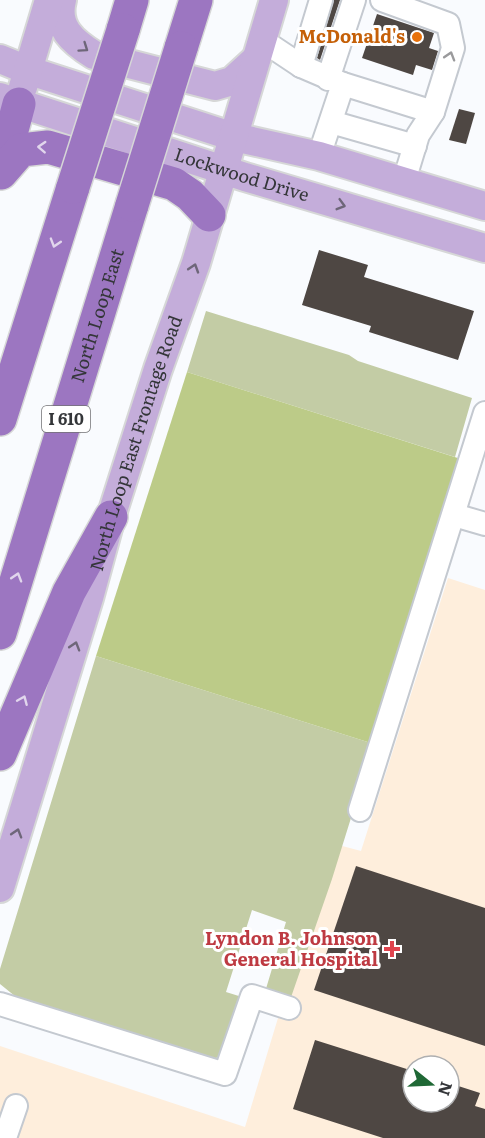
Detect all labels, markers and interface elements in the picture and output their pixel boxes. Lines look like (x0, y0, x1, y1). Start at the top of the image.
place label: McDonald's (299, 22, 405, 49)
marker: McDonald's (410, 30, 424, 44)
one-way arrow (78, 41, 89, 52)
one-way arrow (443, 51, 455, 62)
street label: Lockwood Drive (171, 140, 313, 207)
one-way arrow (38, 141, 47, 154)
one-way arrow (336, 198, 346, 211)
one-way arrow (50, 237, 63, 248)
street label: North Loop East (63, 244, 130, 386)
one-way arrow (187, 263, 199, 274)
street label: North Loop East Frontage Road (82, 311, 188, 574)
road number: I 610 (42, 406, 90, 432)
one-way arrow (10, 572, 22, 583)
one-way arrow (68, 641, 80, 652)
one-way arrow (16, 696, 28, 707)
one-way arrow (10, 828, 22, 839)
place label: Lyndon B. Johnson General Hospital (205, 924, 378, 972)
marker: Lyndon B. Johnson General Hospital (383, 940, 401, 958)
north arrow (401, 1054, 461, 1114)
text: N (433, 1079, 460, 1099)

